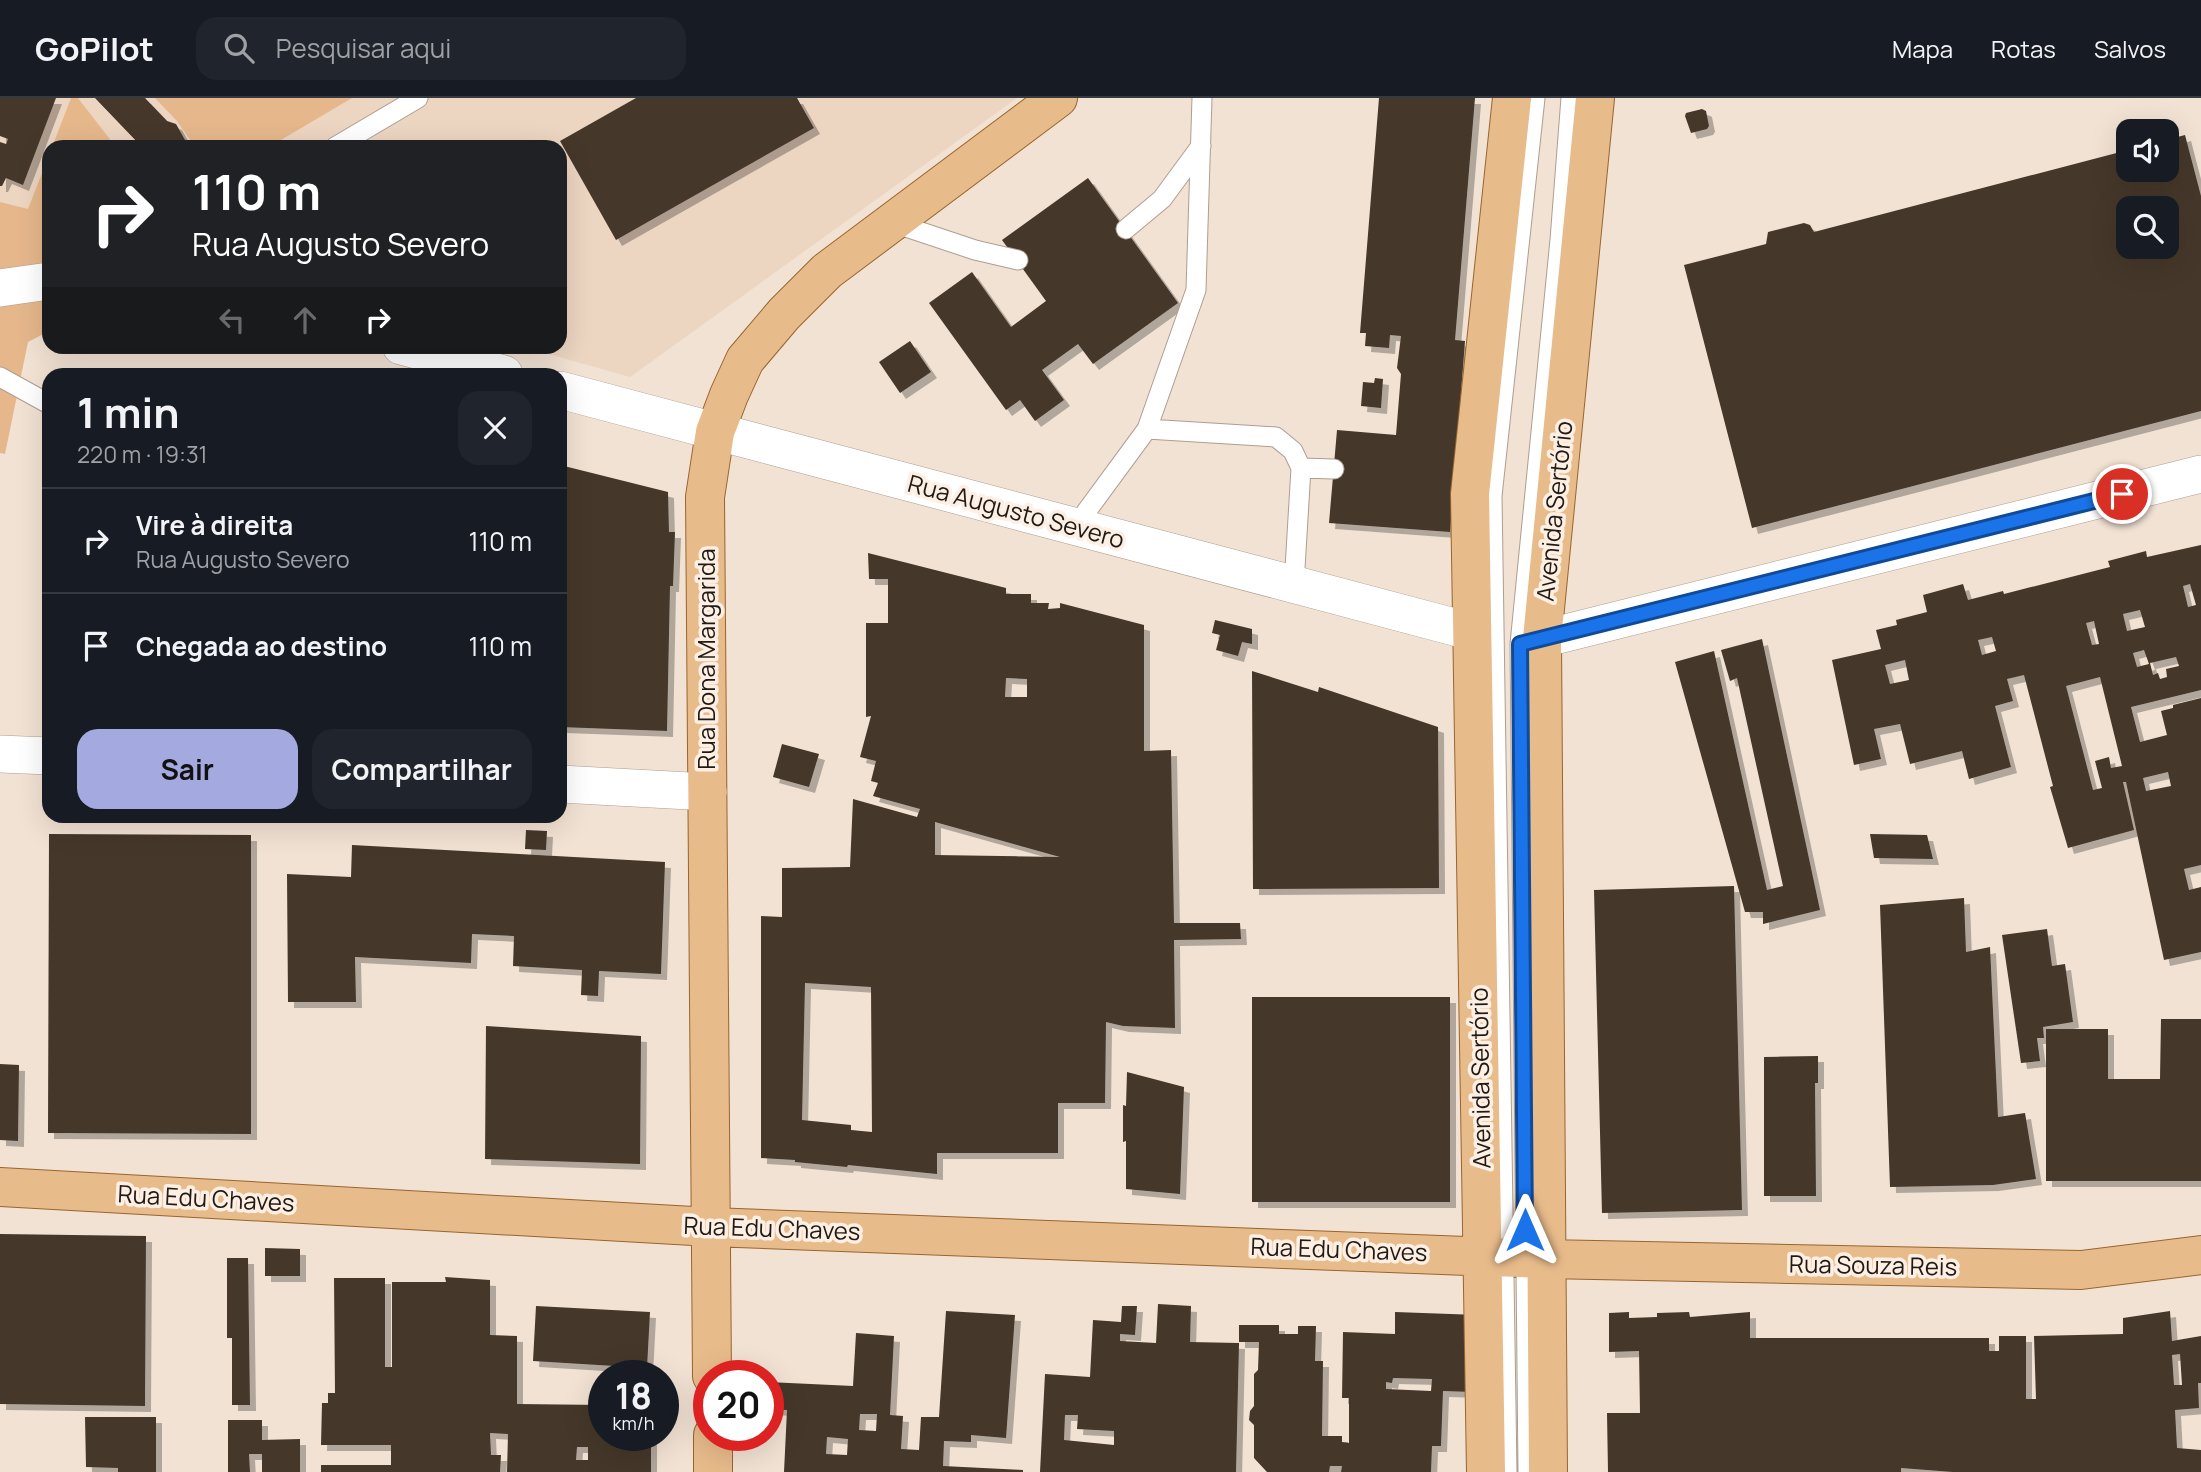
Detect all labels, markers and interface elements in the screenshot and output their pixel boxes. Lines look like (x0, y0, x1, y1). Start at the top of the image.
search box (196, 17, 686, 80)
text: GoPilot (35, 26, 154, 71)
icon: search (220, 29, 258, 67)
text: Pesquisar aqui (276, 30, 451, 66)
text: Mapa (1892, 32, 1953, 65)
text: Rotas (1991, 32, 2056, 65)
text: Salvos (2094, 32, 2166, 65)
map controls (2116, 119, 2179, 259)
button: sound (2116, 119, 2179, 182)
text: 110 m (192, 158, 321, 225)
icon: right (77, 168, 168, 259)
button: search (2116, 196, 2179, 259)
text: Rua Augusto Severo (192, 222, 489, 266)
icon: left (213, 301, 251, 339)
icon: ahead (286, 301, 324, 339)
icon: right (359, 301, 397, 339)
text: 1 min (77, 383, 180, 441)
button: close (458, 391, 532, 465)
street label: Avenida Sertório (1528, 419, 1579, 603)
text: 220 m · 19:31 (77, 438, 208, 470)
pin (2092, 464, 2152, 524)
street label: Rua Augusto Severo (904, 466, 1128, 555)
icon: arrive (2103, 475, 2141, 513)
text: Vire à direita (136, 507, 293, 543)
icon: right (77, 522, 115, 560)
text: 110 m (469, 523, 532, 559)
text: Rua Augusto Severo (136, 543, 350, 575)
street label: Rua Dona Margarida (689, 548, 722, 770)
icon: arrive (77, 627, 115, 665)
text: Chegada ao destino (136, 628, 387, 664)
text: 110 m (469, 628, 532, 664)
button: Sair (77, 729, 298, 809)
button: Compartilhar (312, 729, 532, 809)
street label: Avenida Sertório (1461, 987, 1498, 1169)
street label: Rua Edu Chaves (117, 1176, 295, 1219)
position arrow (1488, 1193, 1562, 1267)
street label: Rua Edu Chaves (683, 1208, 861, 1247)
street label: Rua Edu Chaves (1250, 1229, 1428, 1268)
street label: Rua Souza Reis (1789, 1247, 1957, 1282)
speed limit sign: 20 (693, 1360, 784, 1451)
text: 18 (615, 1372, 652, 1420)
text: km/h (613, 1411, 654, 1435)

